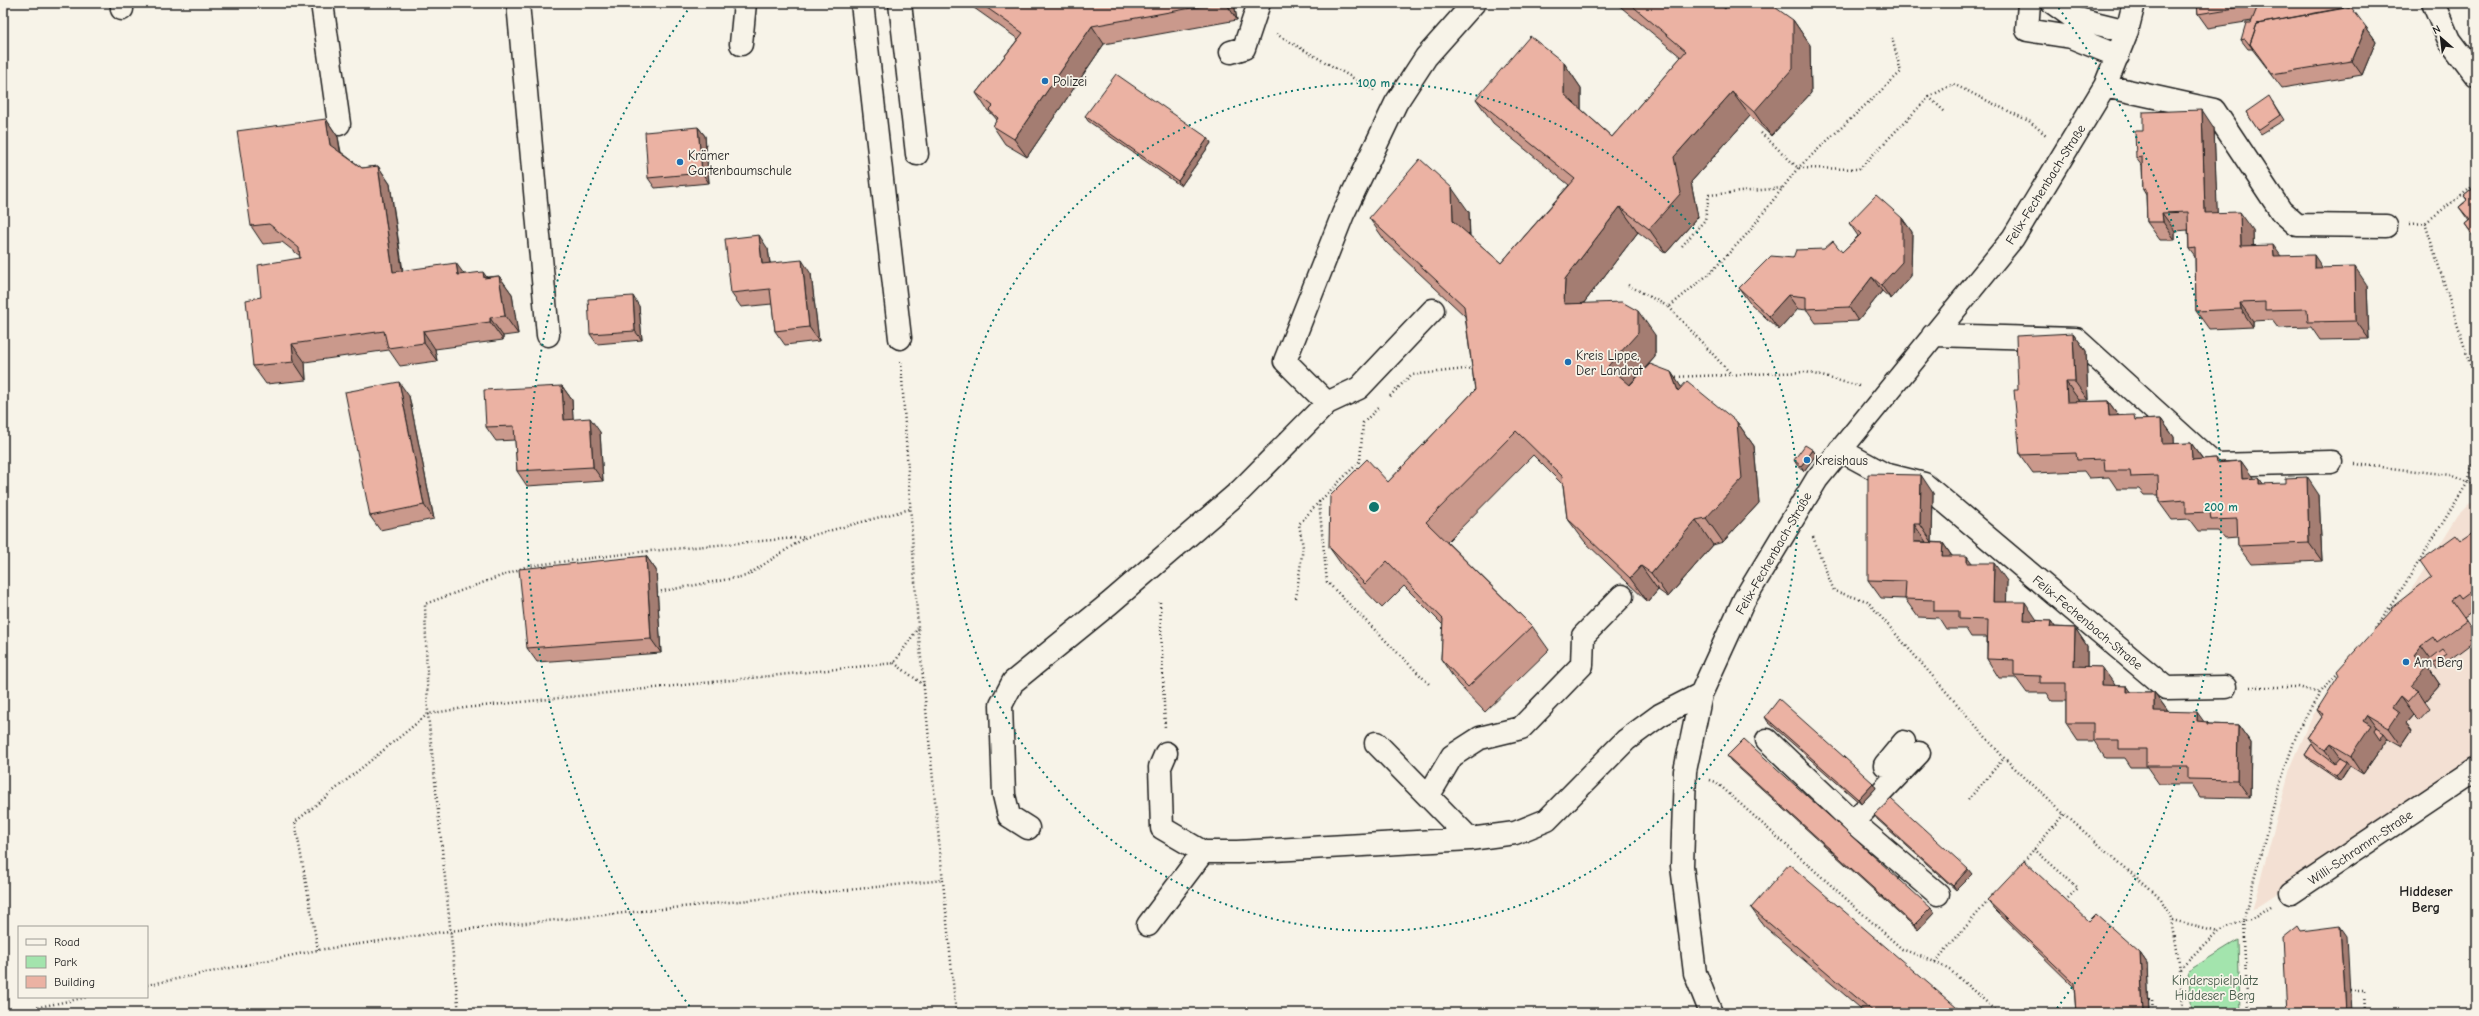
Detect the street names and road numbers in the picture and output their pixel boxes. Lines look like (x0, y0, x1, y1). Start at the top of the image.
street label: Felix-Fechenbach-Straße (2002, 121, 2089, 247)
street label: Felix-Fechenbach-Straße (1732, 489, 1815, 617)
street label: Felix-Fechenbach-Straße (2030, 572, 2146, 673)
street label: Willi-Schramm-Straße (2305, 807, 2416, 888)

